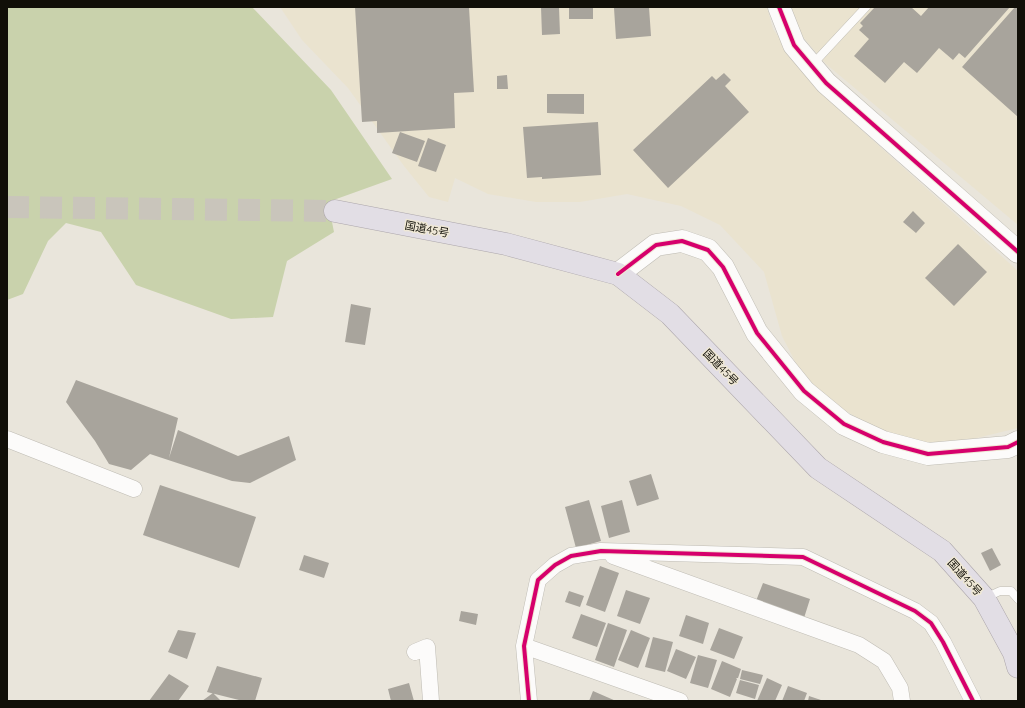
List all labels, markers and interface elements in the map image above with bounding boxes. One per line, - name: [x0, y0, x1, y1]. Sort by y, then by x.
- street label: 国道45号: [404, 218, 450, 240]
- street label: 国道45号: [700, 346, 742, 388]
- street label: 国道45号: [945, 556, 985, 598]

